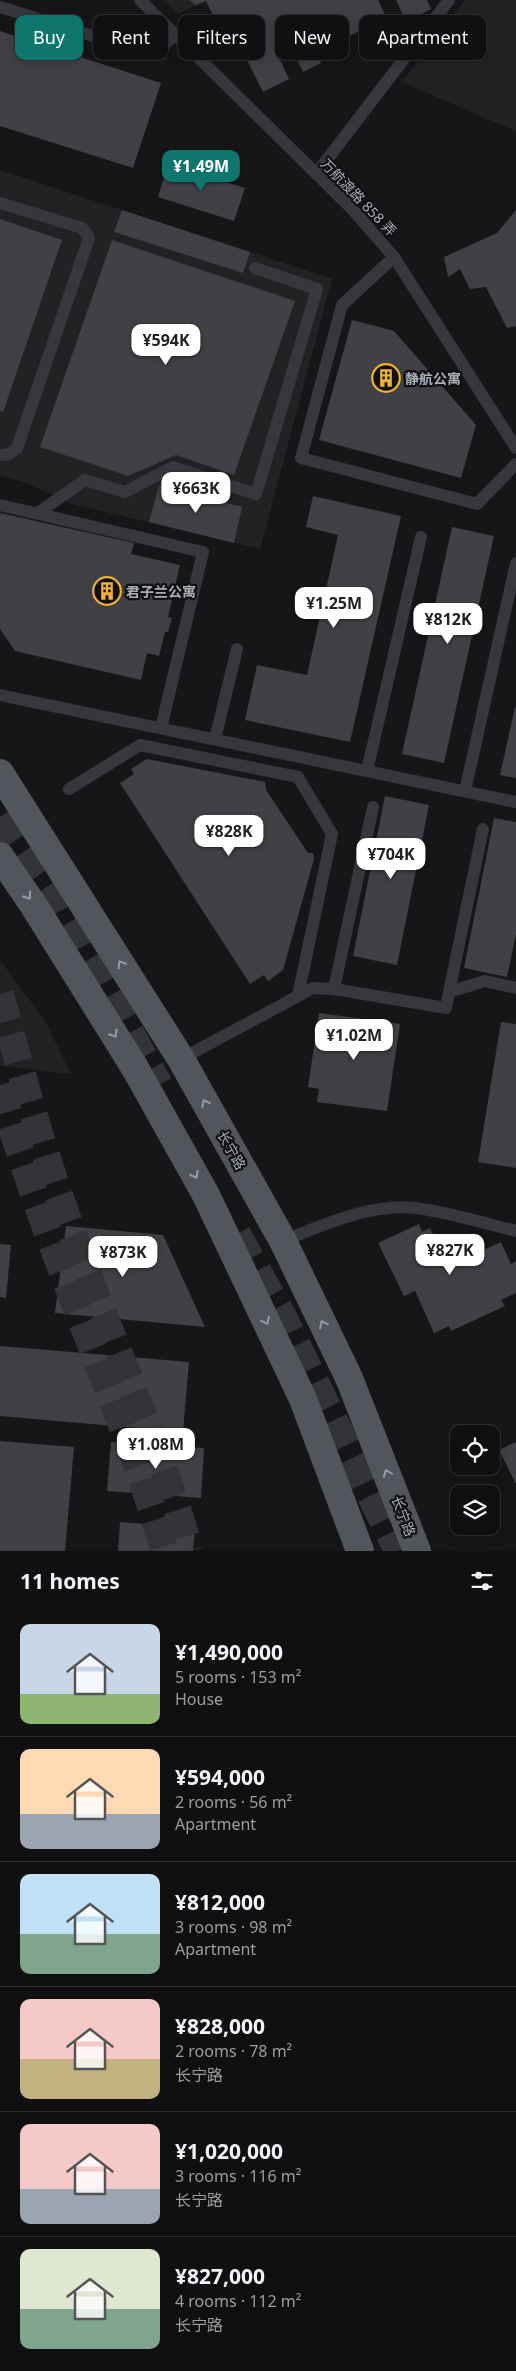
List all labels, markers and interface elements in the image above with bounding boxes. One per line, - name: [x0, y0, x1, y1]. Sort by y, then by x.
- chip: Buy: [15, 15, 83, 60]
- chip: Rent: [93, 15, 168, 60]
- chip: Filters: [178, 15, 265, 60]
- chip: New: [275, 15, 349, 60]
- chip: Apartment: [359, 15, 486, 60]
- pin: ¥1.49M: [160, 150, 242, 192]
- street label: 万航渡路 858 弄: [317, 154, 401, 240]
- text: ¥1.49M: [173, 155, 229, 177]
- pin: ¥594K: [131, 324, 201, 366]
- text: ¥594K: [142, 329, 190, 351]
- building icon: 静航公寓: [371, 363, 401, 393]
- place label: 静航公寓: [405, 369, 461, 388]
- pin: ¥663K: [161, 472, 231, 514]
- text: ¥663K: [172, 477, 220, 499]
- building icon: 君子兰公寓: [92, 576, 122, 606]
- place label: 君子兰公寓: [126, 582, 196, 601]
- pin: ¥1.25M: [293, 586, 375, 629]
- text: ¥1.25M: [306, 592, 362, 614]
- pin: ¥812K: [413, 602, 483, 645]
- text: ¥812K: [424, 608, 472, 630]
- pin: ¥828K: [194, 814, 264, 857]
- text: ¥828K: [205, 820, 253, 842]
- pin: ¥704K: [356, 838, 426, 880]
- text: ¥704K: [367, 843, 415, 865]
- one-way arrow: [22, 891, 31, 900]
- one-way arrow: [118, 961, 127, 970]
- pin: ¥1.02M: [313, 1018, 395, 1061]
- text: ¥1.02M: [326, 1024, 382, 1046]
- one-way arrow: [108, 1029, 117, 1038]
- one-way arrow: [202, 1100, 212, 1109]
- street label: 长宁路: [214, 1127, 250, 1173]
- one-way arrow: [188, 1170, 198, 1179]
- pin: ¥827K: [415, 1234, 485, 1276]
- pin: ¥873K: [88, 1236, 158, 1278]
- text: ¥827K: [426, 1239, 474, 1261]
- text: ¥873K: [99, 1241, 147, 1263]
- one-way arrow: [260, 1316, 270, 1325]
- one-way arrow: [319, 1320, 329, 1329]
- map controls: [450, 1425, 500, 1535]
- button: locate: [450, 1425, 500, 1475]
- pin: ¥1.08M: [115, 1428, 197, 1470]
- text: ¥1.08M: [128, 1433, 184, 1455]
- one-way arrow: [383, 1469, 393, 1478]
- button: layers: [450, 1485, 500, 1535]
- street label: 长宁路: [388, 1493, 420, 1539]
- text: 11 homes: [20, 1567, 120, 1595]
- icon: filters: [468, 1567, 496, 1595]
- text: ¥1,490,000: [175, 1638, 283, 1666]
- icon: home: [60, 1644, 120, 1704]
- text: 5 rooms · 153 m²: [175, 1666, 301, 1688]
- text: House: [175, 1688, 223, 1710]
- text: ¥594,000: [175, 1763, 265, 1791]
- icon: home: [60, 1769, 120, 1829]
- text: 2 rooms · 56 m²: [175, 1791, 292, 1813]
- text: Apartment: [175, 1813, 256, 1835]
- text: ¥812,000: [175, 1888, 265, 1916]
- icon: home: [60, 1894, 120, 1954]
- text: 3 rooms · 98 m²: [175, 1916, 292, 1938]
- text: Apartment: [175, 1938, 256, 1960]
- text: ¥828,000: [175, 2012, 265, 2040]
- icon: home: [60, 2019, 120, 2079]
- text: 2 rooms · 78 m²: [175, 2040, 292, 2062]
- text: 长宁路: [175, 2064, 223, 2086]
- text: ¥1,020,000: [175, 2137, 283, 2165]
- icon: home: [60, 2144, 120, 2204]
- text: 3 rooms · 116 m²: [175, 2165, 301, 2187]
- text: 长宁路: [175, 2189, 223, 2211]
- text: ¥827,000: [175, 2262, 265, 2290]
- icon: home: [60, 2269, 120, 2329]
- text: 4 rooms · 112 m²: [175, 2290, 301, 2312]
- text: 长宁路: [175, 2314, 223, 2336]

